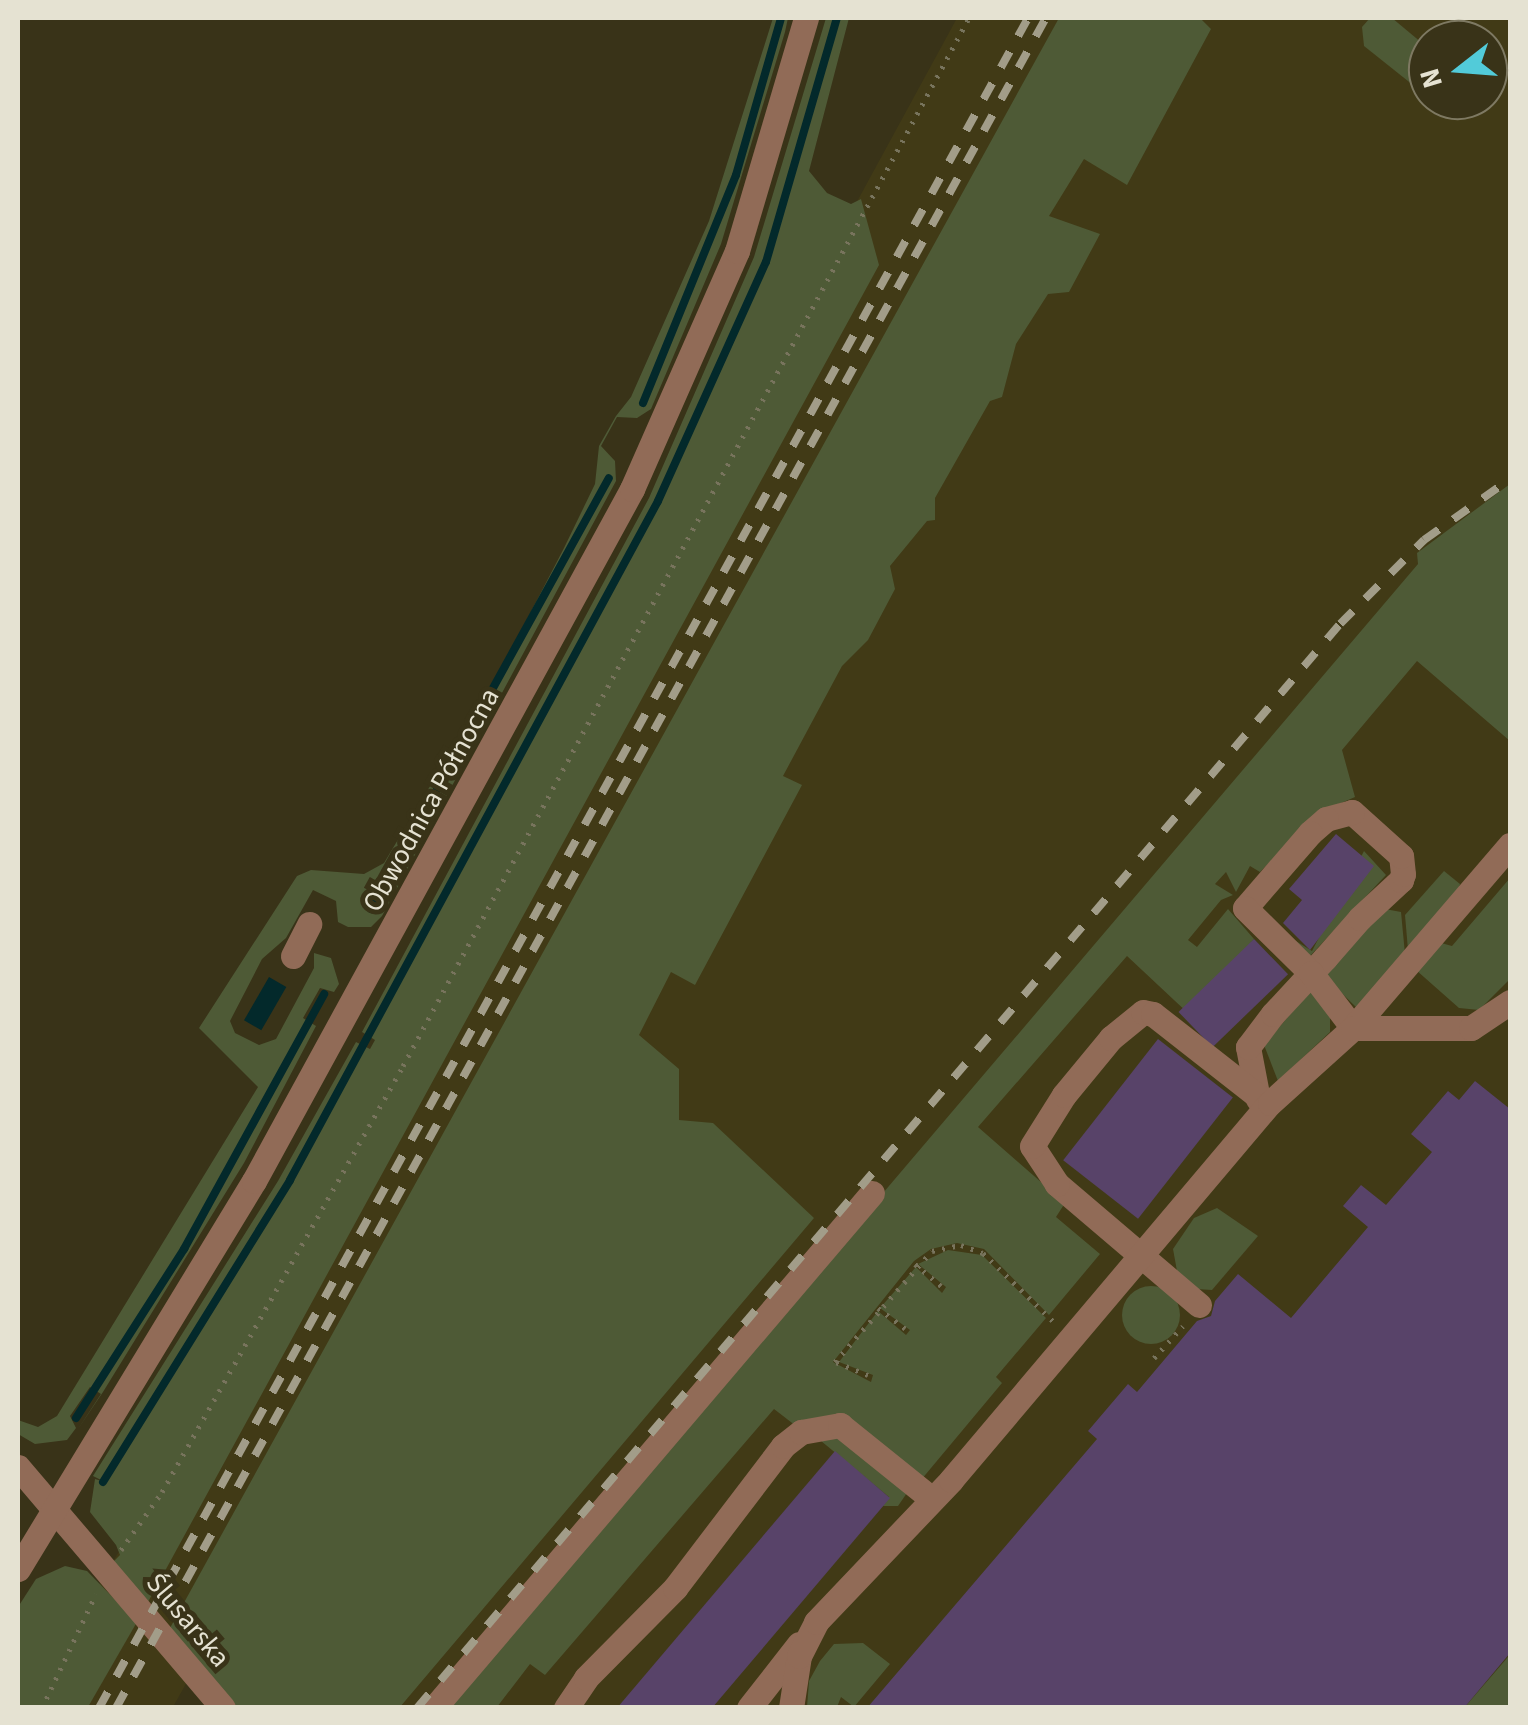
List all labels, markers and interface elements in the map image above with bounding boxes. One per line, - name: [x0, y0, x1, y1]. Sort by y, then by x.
- north arrow: [1408, 20, 1508, 120]
- text: N: [1409, 63, 1453, 93]
- street label: Obwodnica Północna: [356, 682, 506, 918]
- street label: Ślusarska: [139, 1566, 237, 1674]

